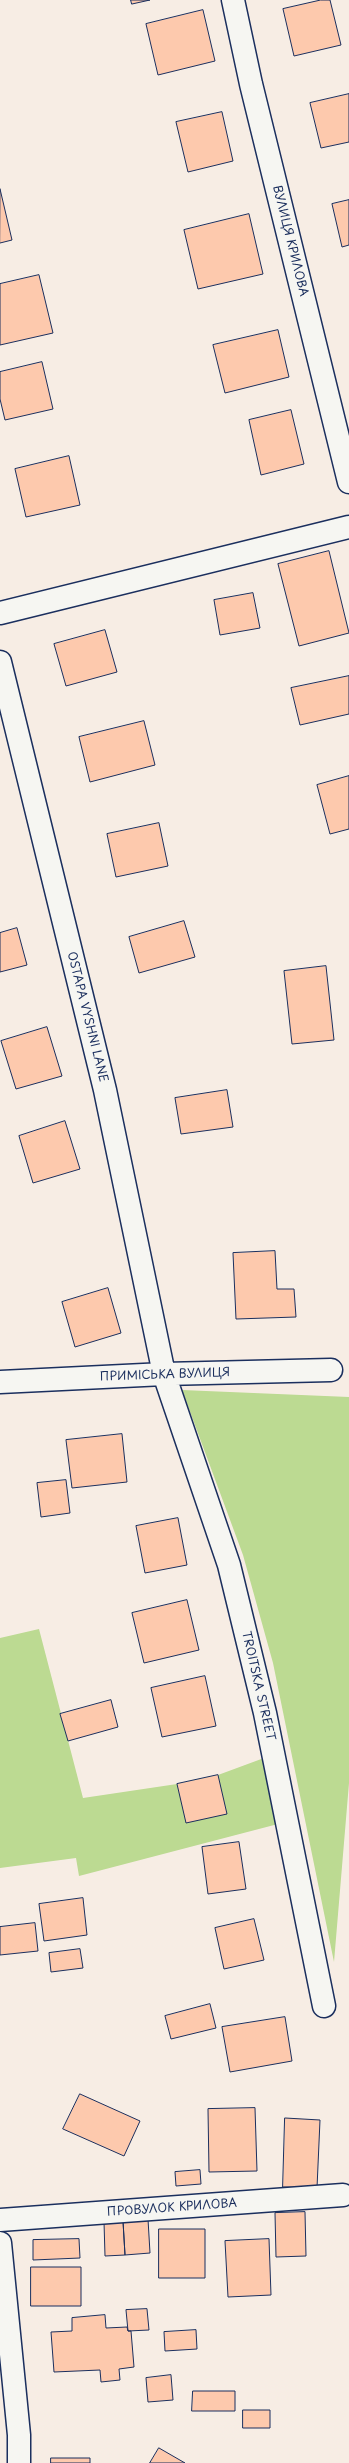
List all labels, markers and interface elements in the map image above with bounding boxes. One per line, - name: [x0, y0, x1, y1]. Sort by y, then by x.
- street label: ВУЛИЦЯ КРИЛОВА: [269, 184, 311, 298]
- street label: OSTAPA VYSHNI LANE: [64, 950, 110, 1084]
- street label: ПРИМІСЬКА ВУЛИЦЯ: [100, 1366, 230, 1384]
- street label: TROITSKA STREET: [238, 1630, 278, 1742]
- street label: ПРОВУЛОК КРИЛОВА: [107, 2196, 237, 2220]

